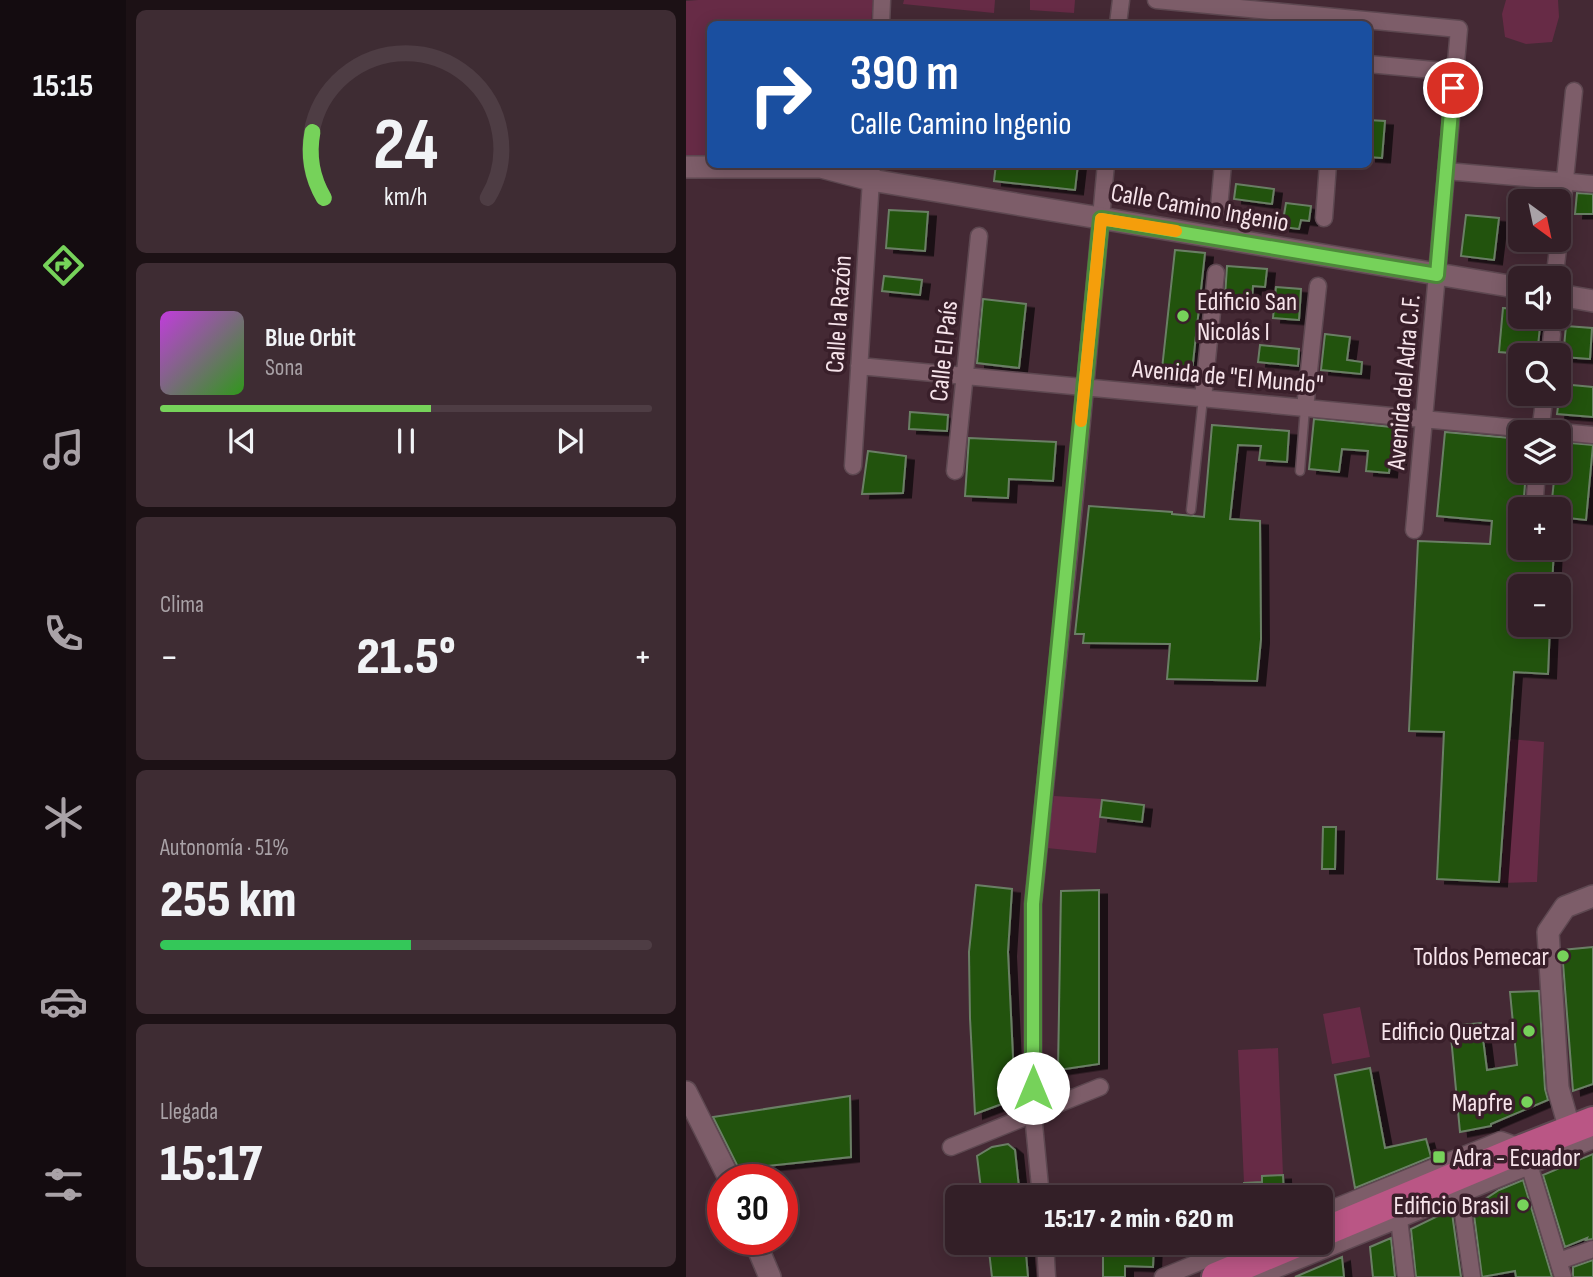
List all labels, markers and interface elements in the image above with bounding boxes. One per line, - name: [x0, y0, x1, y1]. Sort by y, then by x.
- text: 390 m: [850, 45, 959, 104]
- icon: right: [735, 49, 826, 140]
- pin: [1423, 58, 1483, 118]
- text: 15:15: [33, 67, 93, 106]
- icon: arrive: [1434, 69, 1472, 107]
- text: 24: [373, 102, 439, 190]
- text: Calle Camino Ingenio: [850, 105, 1072, 144]
- street label: Calle Camino Ingenio: [1108, 178, 1291, 239]
- text: km/h: [384, 182, 428, 213]
- north arrow: [1508, 189, 1572, 252]
- map controls: [1508, 189, 1571, 637]
- icon: directions: [39, 241, 88, 290]
- street label: Calle la Razón: [820, 254, 859, 374]
- button: sound: [1508, 266, 1571, 329]
- place label: Edificio San Nicolás I: [1197, 287, 1297, 348]
- street label: Avenida del Adra C.F.: [1381, 293, 1428, 472]
- street label: Calle El País: [924, 299, 965, 403]
- marker: Edificio San Nicolás I: [1175, 308, 1191, 324]
- text: Blue Orbit: [265, 323, 356, 354]
- button: search: [1508, 343, 1571, 406]
- text: Sona: [265, 354, 303, 382]
- street label: Avenida de "El Mundo": [1130, 354, 1325, 401]
- button: layers: [1508, 420, 1571, 483]
- icon: previous: [223, 422, 261, 460]
- icon: pause: [387, 422, 425, 460]
- icon: next: [551, 422, 589, 460]
- icon: music: [39, 425, 88, 474]
- button: +: [1508, 497, 1571, 560]
- button: −: [1508, 574, 1571, 637]
- text: Clima: [160, 591, 204, 619]
- icon: phone: [39, 609, 88, 658]
- text: 21.5°: [356, 626, 456, 689]
- text: −: [160, 635, 179, 680]
- text: +: [633, 635, 652, 680]
- icon: climate: [39, 793, 88, 842]
- text: Autonomía · 51%: [160, 834, 289, 862]
- text: 255 km: [160, 869, 297, 932]
- place label: Toldos Pemecar: [1413, 942, 1550, 973]
- marker: Toldos Pemecar: [1555, 948, 1571, 964]
- icon: car: [39, 977, 88, 1026]
- place label: Edificio Quetzal: [1381, 1017, 1515, 1048]
- marker: Edificio Quetzal: [1521, 1023, 1537, 1039]
- position arrow: [996, 1051, 1070, 1125]
- place label: Mapfre: [1452, 1088, 1513, 1119]
- marker: Mapfre: [1519, 1094, 1535, 1110]
- text: Llegada: [160, 1098, 218, 1126]
- text: 15:17: [160, 1133, 262, 1196]
- place label: Adra - Ecuador: [1452, 1143, 1581, 1174]
- marker: Adra - Ecuador: [1431, 1149, 1447, 1165]
- icon: filters: [39, 1160, 88, 1209]
- speed limit sign: 30: [707, 1164, 798, 1255]
- place label: Edificio Brasil: [1394, 1191, 1509, 1222]
- marker: Edificio Brasil: [1515, 1197, 1531, 1213]
- text: 15:17 · 2 min · 620 m: [1044, 1204, 1234, 1235]

